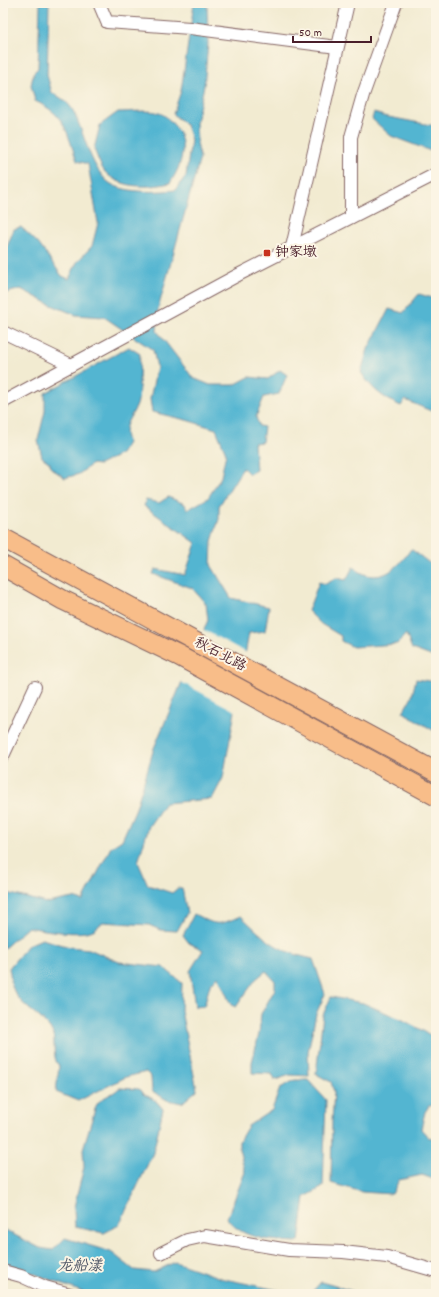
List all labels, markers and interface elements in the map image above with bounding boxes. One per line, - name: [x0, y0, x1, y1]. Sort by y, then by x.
- scale bar: [293, 18, 371, 44]
- text: 50 m: [299, 25, 322, 42]
- place label: 钟家墩: [275, 243, 317, 263]
- marker: 钟家墩: [262, 248, 272, 258]
- street label: 秋石北路: [191, 633, 249, 677]
- water label: 龙船漾: [57, 1256, 103, 1278]

